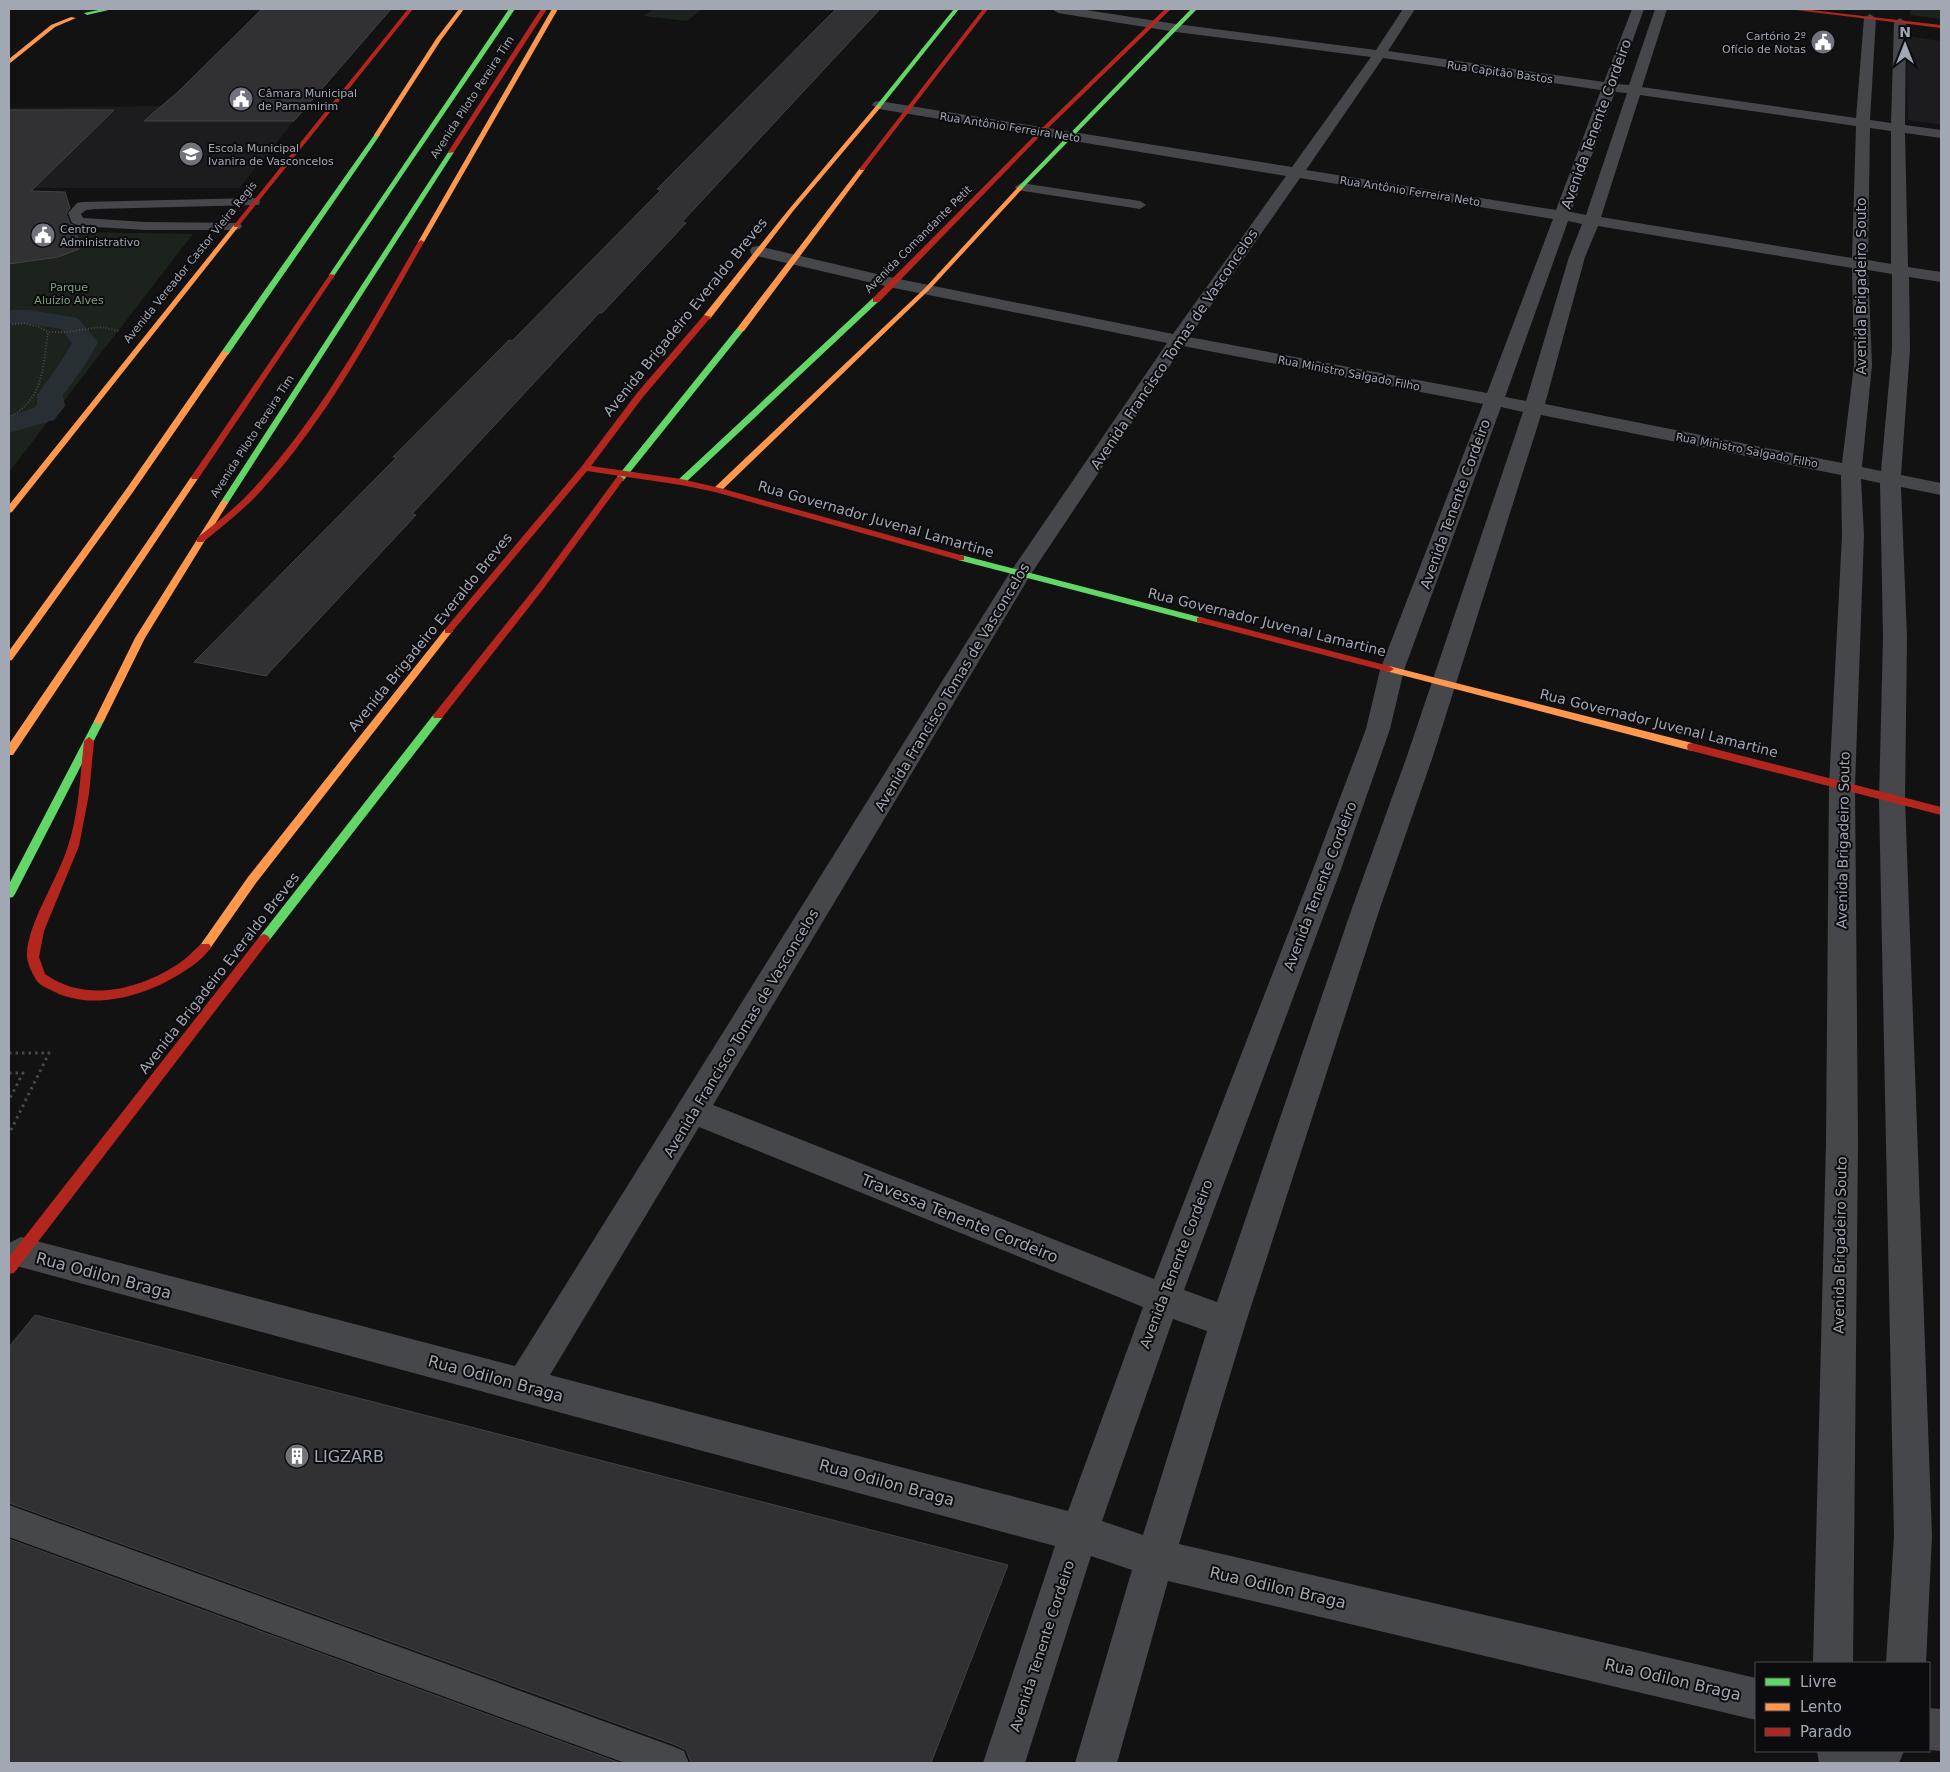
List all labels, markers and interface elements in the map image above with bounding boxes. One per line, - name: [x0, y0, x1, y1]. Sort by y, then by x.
- north arrow: [1880, 20, 1930, 70]
- text: N: [1899, 24, 1911, 40]
- public building icon: Cartório 2º Ofício de Notas: [1810, 29, 1836, 55]
- place label: Cartório 2º Ofício de Notas: [1722, 30, 1806, 56]
- street label: Avenida Piloto Pereira Tim: [428, 34, 517, 161]
- street label: Avenida Tenente Cordeiro: [1558, 37, 1634, 211]
- street label: Rua Capitão Bastos: [1446, 59, 1554, 86]
- public building icon: Câmara Municipal de Parnamirim: [228, 86, 254, 112]
- place label: Câmara Municipal de Parnamirim: [258, 87, 357, 113]
- street label: Rua Antônio Ferreira Neto: [939, 110, 1081, 145]
- school or university icon: Escola Municipal Ivanira de Vasconcelos: [178, 141, 204, 167]
- place label: Escola Municipal Ivanira de Vasconcelos: [208, 142, 334, 168]
- street label: Rua Antônio Ferreira Neto: [1339, 174, 1481, 209]
- street label: Avenida Vereador Castor Vieira Regis: [121, 179, 260, 346]
- street label: Avenida Comandante Petit: [862, 183, 975, 296]
- street label: Avenida Brigadeiro Souto: [1853, 197, 1869, 375]
- street label: Avenida Brigadeiro Everaldo Breves: [600, 215, 770, 419]
- public building icon: Centro Administrativo: [30, 222, 56, 248]
- place label: Centro Administrativo: [60, 223, 140, 249]
- street label: Avenida Francisco Tomas de Vasconcelos: [1087, 226, 1261, 472]
- park label: Parque Aluízio Alves: [34, 281, 104, 307]
- street label: Rua Ministro Salgado Filho: [1277, 353, 1421, 394]
- street label: Avenida Piloto Pereira Tim: [208, 373, 297, 500]
- street label: Avenida Tenente Cordeiro: [1417, 417, 1493, 591]
- street label: Rua Ministro Salgado Filho: [1675, 430, 1819, 471]
- street label: Rua Governador Juvenal Lamartine: [756, 478, 996, 560]
- street label: Avenida Brigadeiro Everaldo Breves: [345, 530, 515, 734]
- street label: Avenida Francisco Tomas de Vasconcelos: [871, 560, 1033, 814]
- street label: Rua Governador Juvenal Lamartine: [1146, 585, 1388, 659]
- street label: Rua Governador Juvenal Lamartine: [1538, 686, 1780, 760]
- street label: Avenida Brigadeiro Souto: [1833, 751, 1853, 929]
- street label: Avenida Tenente Cordeiro: [1280, 799, 1360, 973]
- street label: Avenida Brigadeiro Everaldo Breves: [136, 869, 302, 1077]
- street label: Avenida Francisco Tomas de Vasconcelos: [660, 906, 822, 1160]
- street label: Avenida Brigadeiro Souto: [1830, 1156, 1850, 1334]
- street label: Travessa Tenente Cordeiro: [858, 1170, 1061, 1267]
- street label: Avenida Tenente Cordeiro: [1136, 1177, 1216, 1351]
- street label: Rua Odilon Braga: [34, 1248, 174, 1303]
- street label: Rua Odilon Braga: [426, 1351, 566, 1406]
- building icon: LIGZARB: [284, 1443, 310, 1469]
- place label: LIGZARB: [314, 1447, 384, 1466]
- street label: Rua Odilon Braga: [817, 1455, 957, 1510]
- street label: Avenida Tenente Cordeiro: [1007, 1558, 1077, 1734]
- street label: Rua Odilon Braga: [1208, 1563, 1348, 1612]
- street label: Rua Odilon Braga: [1603, 1655, 1743, 1704]
- legend: [1755, 1662, 1930, 1752]
- text: Livre: [1800, 1673, 1836, 1691]
- text: Lento: [1800, 1698, 1842, 1716]
- text: Parado: [1800, 1723, 1852, 1741]

